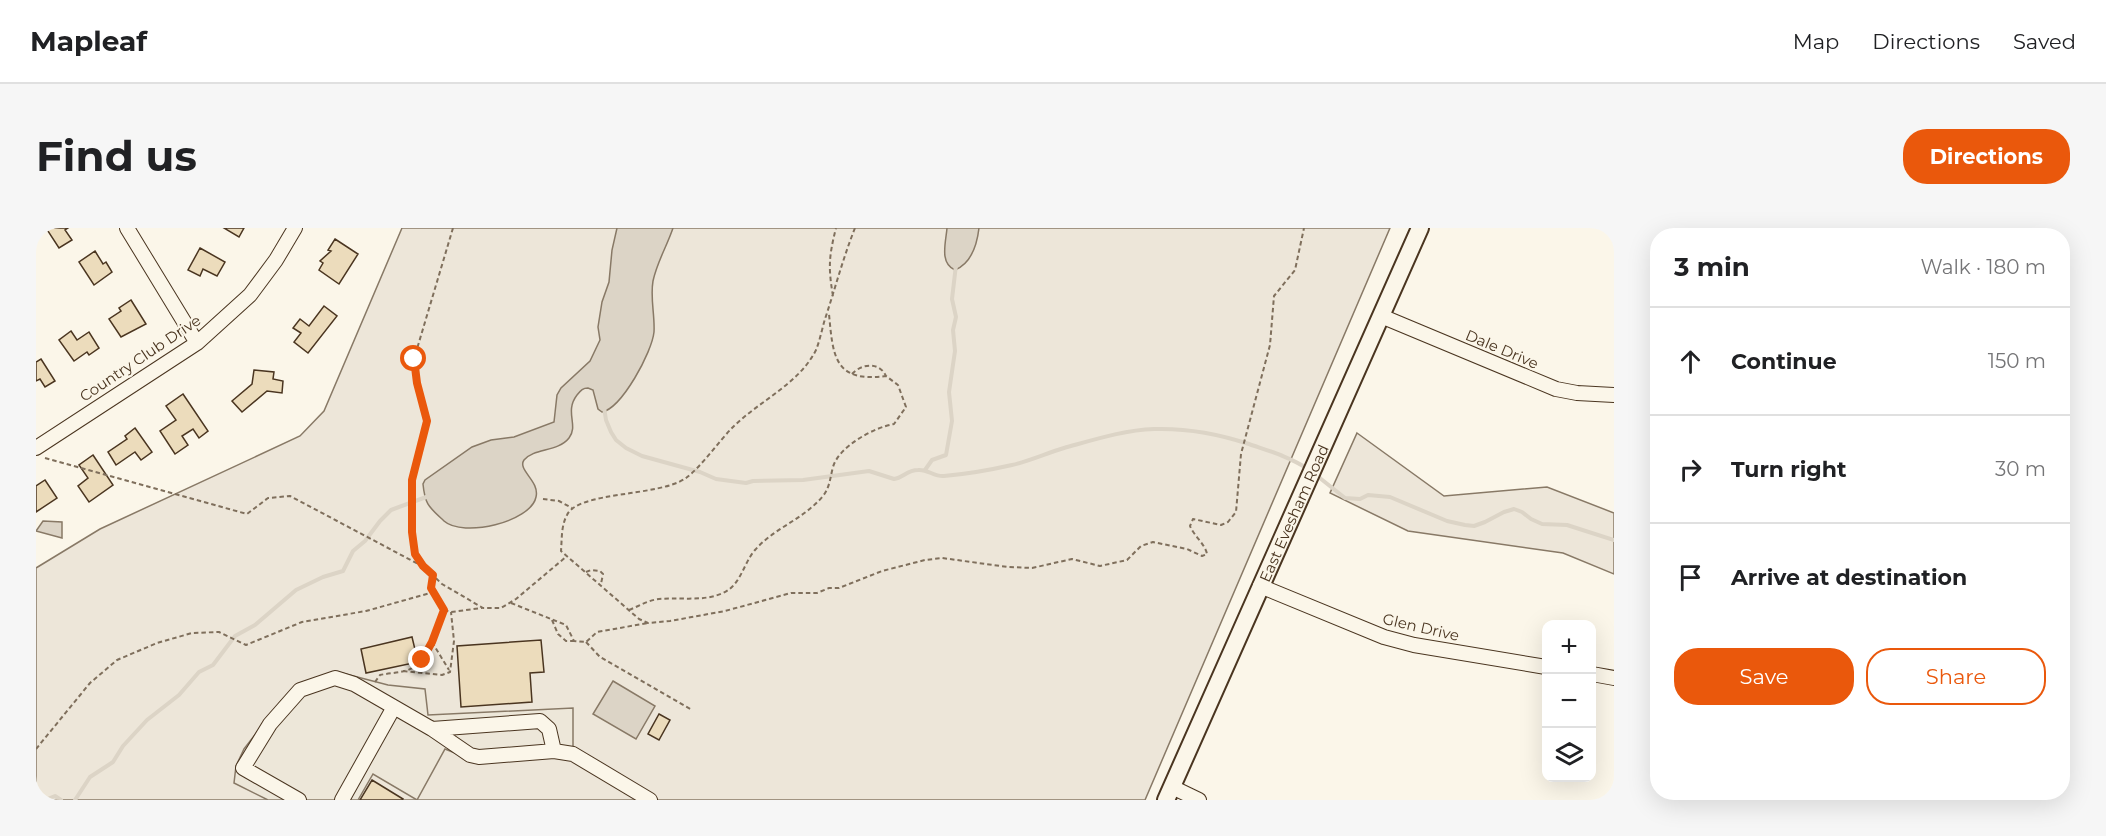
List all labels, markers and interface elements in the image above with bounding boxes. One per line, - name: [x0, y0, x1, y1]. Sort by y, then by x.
- text: Mapleaf: [30, 24, 147, 58]
- text: Map: [1793, 29, 1839, 54]
- text: Directions: [1872, 29, 1980, 54]
- text: Saved: [2013, 29, 2076, 54]
- button: Directions: [1903, 129, 2070, 184]
- text: Find us: [36, 130, 197, 182]
- text: 3 min: [1674, 251, 1750, 283]
- text: Walk · 180 m: [1921, 255, 2046, 279]
- street label: Country Club Drive: [76, 310, 204, 406]
- street label: Dale Drive: [1463, 325, 1541, 373]
- route start: [400, 345, 426, 371]
- icon: ahead: [1674, 345, 1707, 378]
- text: Continue: [1731, 348, 1837, 375]
- text: 150 m: [1988, 349, 2046, 373]
- street label: East Evesham Road: [1255, 441, 1332, 585]
- icon: right: [1674, 453, 1707, 486]
- text: Turn right: [1731, 456, 1846, 483]
- text: 30 m: [1995, 457, 2046, 481]
- icon: arrive: [1674, 561, 1707, 594]
- text: Arrive at destination: [1731, 564, 1967, 591]
- street label: Glen Drive: [1381, 609, 1461, 645]
- map controls: [1542, 620, 1596, 782]
- button: +: [1542, 620, 1596, 674]
- route end: [408, 646, 434, 672]
- button: Save: [1674, 648, 1854, 705]
- button: Share: [1866, 648, 2046, 705]
- button: −: [1542, 674, 1596, 728]
- button: layers: [1542, 728, 1596, 782]

